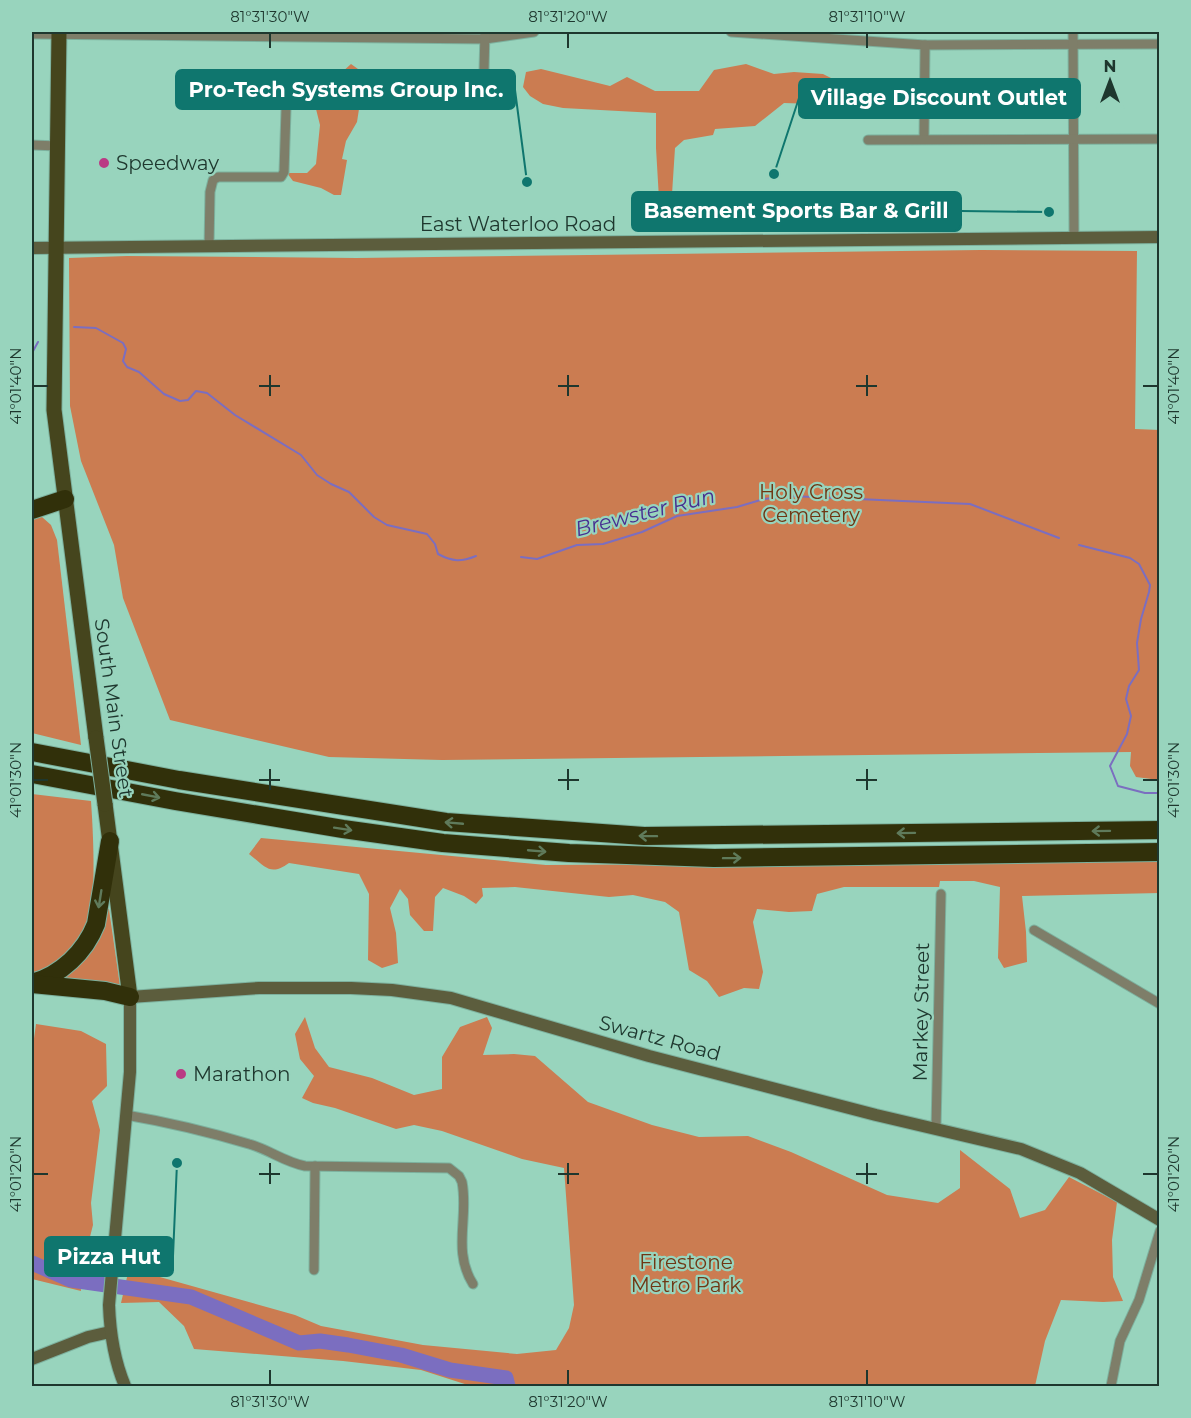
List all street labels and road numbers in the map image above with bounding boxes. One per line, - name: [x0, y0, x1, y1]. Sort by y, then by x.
- street label: East Waterloo Road: [420, 212, 616, 236]
- street label: South Main Street: [90, 617, 138, 799]
- street label: Markey Street: [908, 942, 934, 1082]
- street label: Swartz Road: [596, 1010, 724, 1066]

